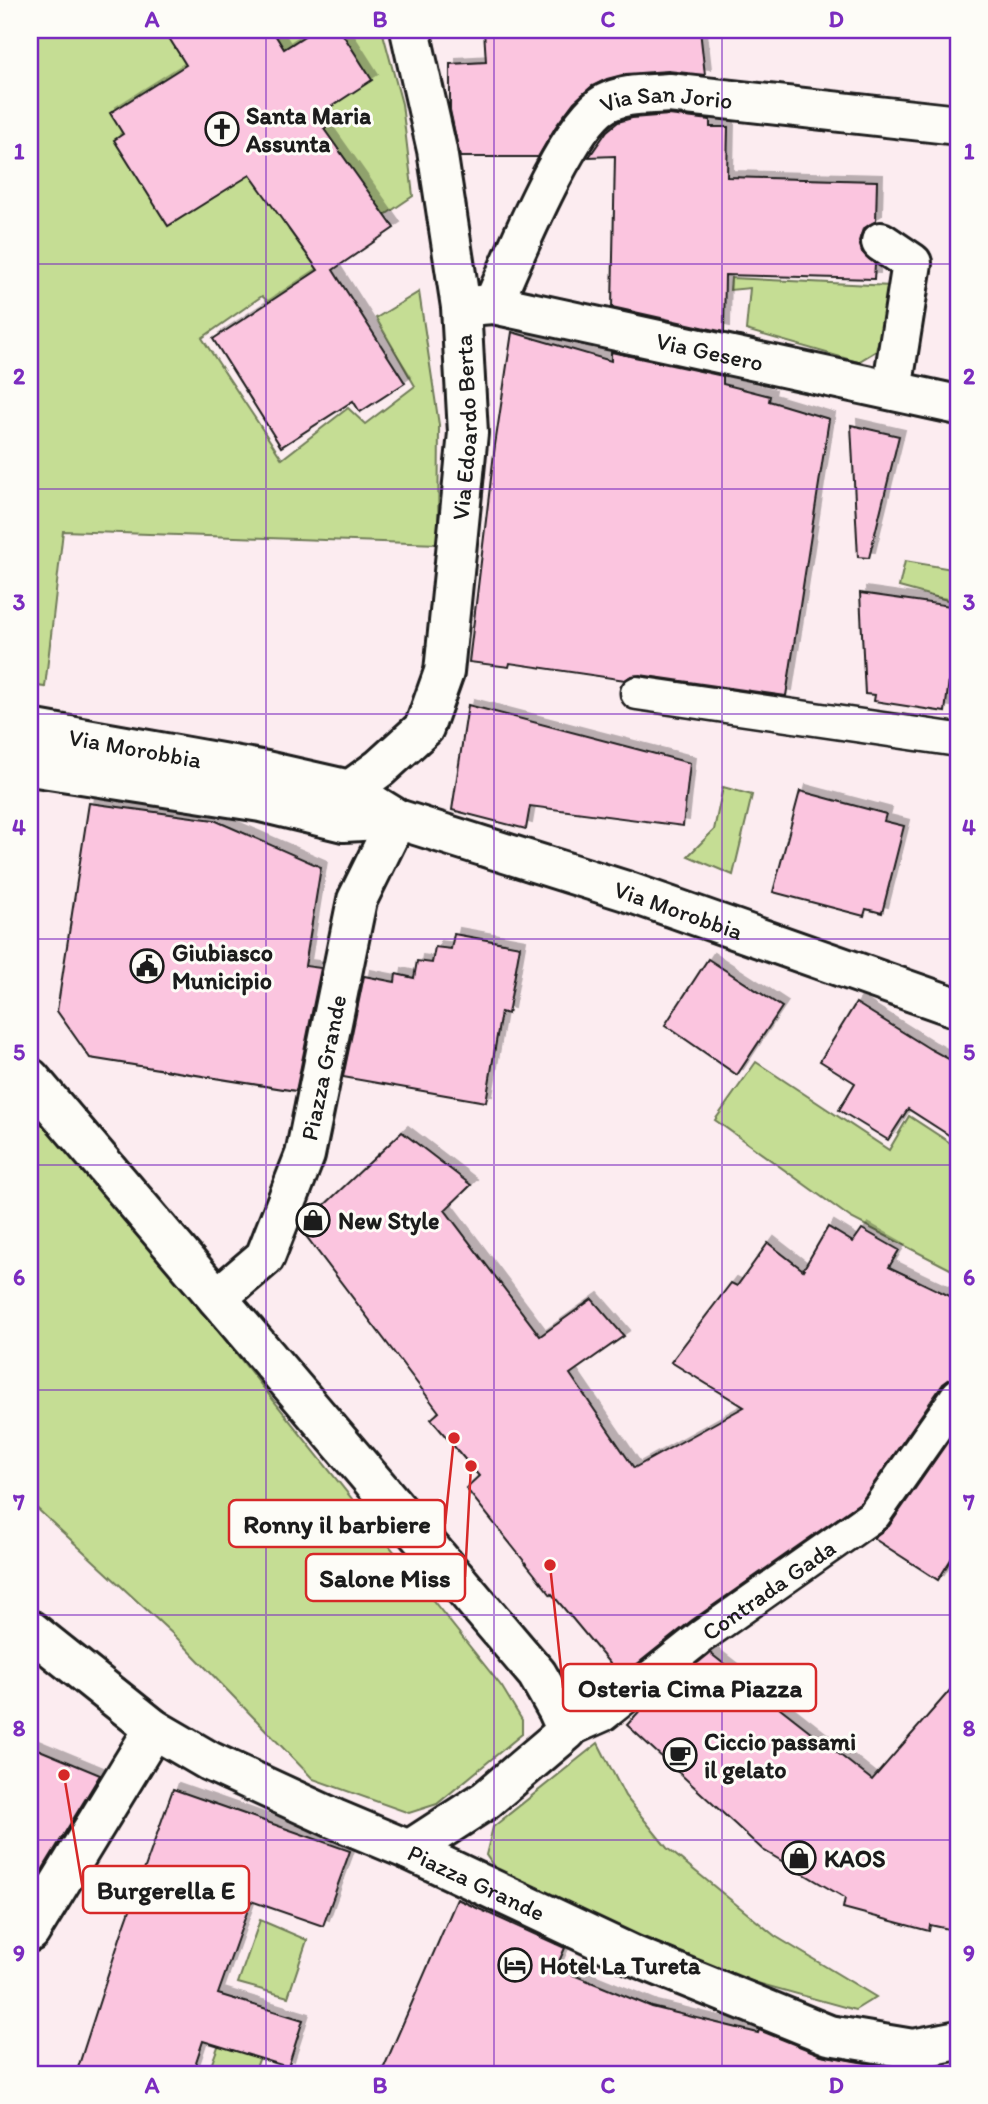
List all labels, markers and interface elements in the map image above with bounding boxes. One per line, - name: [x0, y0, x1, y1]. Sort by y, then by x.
- text: A: [144, 5, 160, 33]
- text: B: [373, 5, 388, 33]
- text: C: [601, 5, 616, 33]
- text: D: [828, 5, 844, 33]
- street label: Via San Jorio: [595, 78, 734, 118]
- place label: Santa Maria Assunta: [245, 101, 371, 158]
- church icon: Santa Maria Assunta: [203, 110, 241, 148]
- text: 1: [14, 137, 25, 165]
- text: 1: [964, 137, 975, 165]
- street label: Via Gesero: [654, 325, 766, 377]
- street label: Via Edoardo Berta: [445, 333, 483, 522]
- text: 2: [13, 362, 26, 390]
- text: 2: [963, 362, 976, 390]
- text: 3: [13, 588, 26, 616]
- text: 3: [963, 588, 976, 616]
- street label: Via Morobbia: [67, 722, 205, 774]
- text: 4: [12, 813, 26, 841]
- text: 4: [962, 813, 976, 841]
- street label: Via Morobbia: [611, 874, 748, 946]
- place label: Giubiasco Municipio: [172, 938, 273, 996]
- public building icon: Giubiasco Municipio: [128, 947, 166, 985]
- street label: Piazza Grande: [294, 992, 352, 1143]
- text: 5: [13, 1038, 25, 1066]
- text: 5: [963, 1038, 975, 1066]
- shop icon: New Style: [294, 1201, 332, 1239]
- place label: New Style: [338, 1206, 439, 1236]
- text: 6: [13, 1263, 25, 1291]
- text: 6: [963, 1263, 975, 1291]
- text: 7: [12, 1488, 25, 1516]
- text: 7: [962, 1488, 975, 1516]
- callout: Ronny il barbiere: [229, 1500, 445, 1547]
- text: Ronny il barbiere: [243, 1508, 431, 1540]
- street label: Contrada Gada: [696, 1532, 841, 1646]
- callout: Salone Miss: [306, 1554, 465, 1601]
- text: Salone Miss: [319, 1562, 451, 1594]
- callout: Osteria Cima Piazza: [563, 1664, 816, 1711]
- text: Osteria Cima Piazza: [578, 1672, 802, 1704]
- text: 8: [13, 1714, 26, 1742]
- text: 8: [963, 1714, 976, 1742]
- place label: Ciccio passami il gelato: [704, 1727, 856, 1785]
- cafe icon: Ciccio passami il gelato: [661, 1736, 699, 1774]
- street label: Piazza Grande: [403, 1837, 550, 1926]
- shop icon: KAOS: [780, 1839, 818, 1877]
- place label: KAOS: [824, 1844, 886, 1873]
- callout: Burgerella E: [83, 1866, 249, 1913]
- text: Burgerella E: [97, 1874, 235, 1906]
- text: 9: [13, 1939, 25, 1967]
- text: 9: [963, 1939, 975, 1967]
- hotel icon: Hotel La Tureta: [496, 1946, 534, 1984]
- place label: Hotel La Tureta: [540, 1951, 701, 1980]
- text: A: [144, 2071, 160, 2099]
- text: B: [373, 2071, 388, 2099]
- text: C: [601, 2071, 616, 2099]
- text: D: [828, 2071, 844, 2099]

